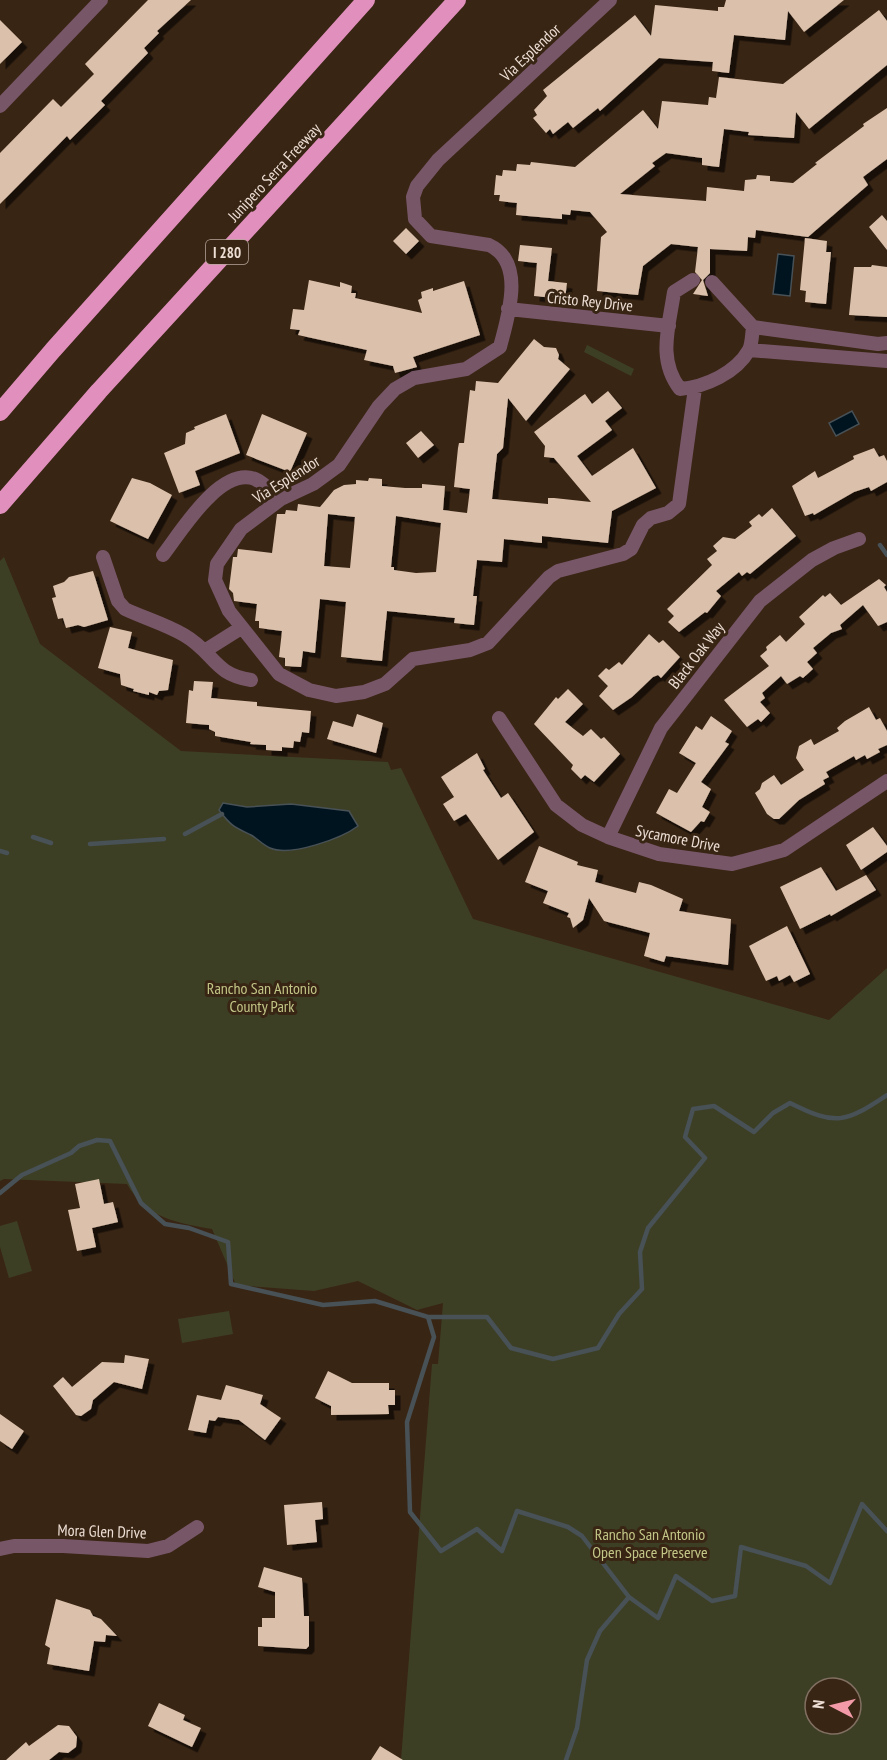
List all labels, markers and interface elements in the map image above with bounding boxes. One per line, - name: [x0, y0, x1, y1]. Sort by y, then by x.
- street label: Via Esplendor: [495, 19, 565, 86]
- street label: Junipero Serra Freeway: [223, 119, 325, 226]
- road number: I 280: [206, 240, 248, 264]
- street label: Cristo Rey Drive: [546, 287, 634, 315]
- street label: Via Esplendor: [248, 450, 324, 508]
- street label: Black Oak Way: [664, 618, 728, 692]
- street label: Sycamore Drive: [634, 820, 722, 856]
- park label: Rancho San Antonio County Park: [207, 978, 317, 1016]
- street label: Mora Glen Drive: [57, 1519, 147, 1543]
- park label: Rancho San Antonio Open Space Preserve: [592, 1524, 708, 1562]
- north arrow: [803, 1676, 863, 1736]
- text: N: [808, 1699, 829, 1710]

